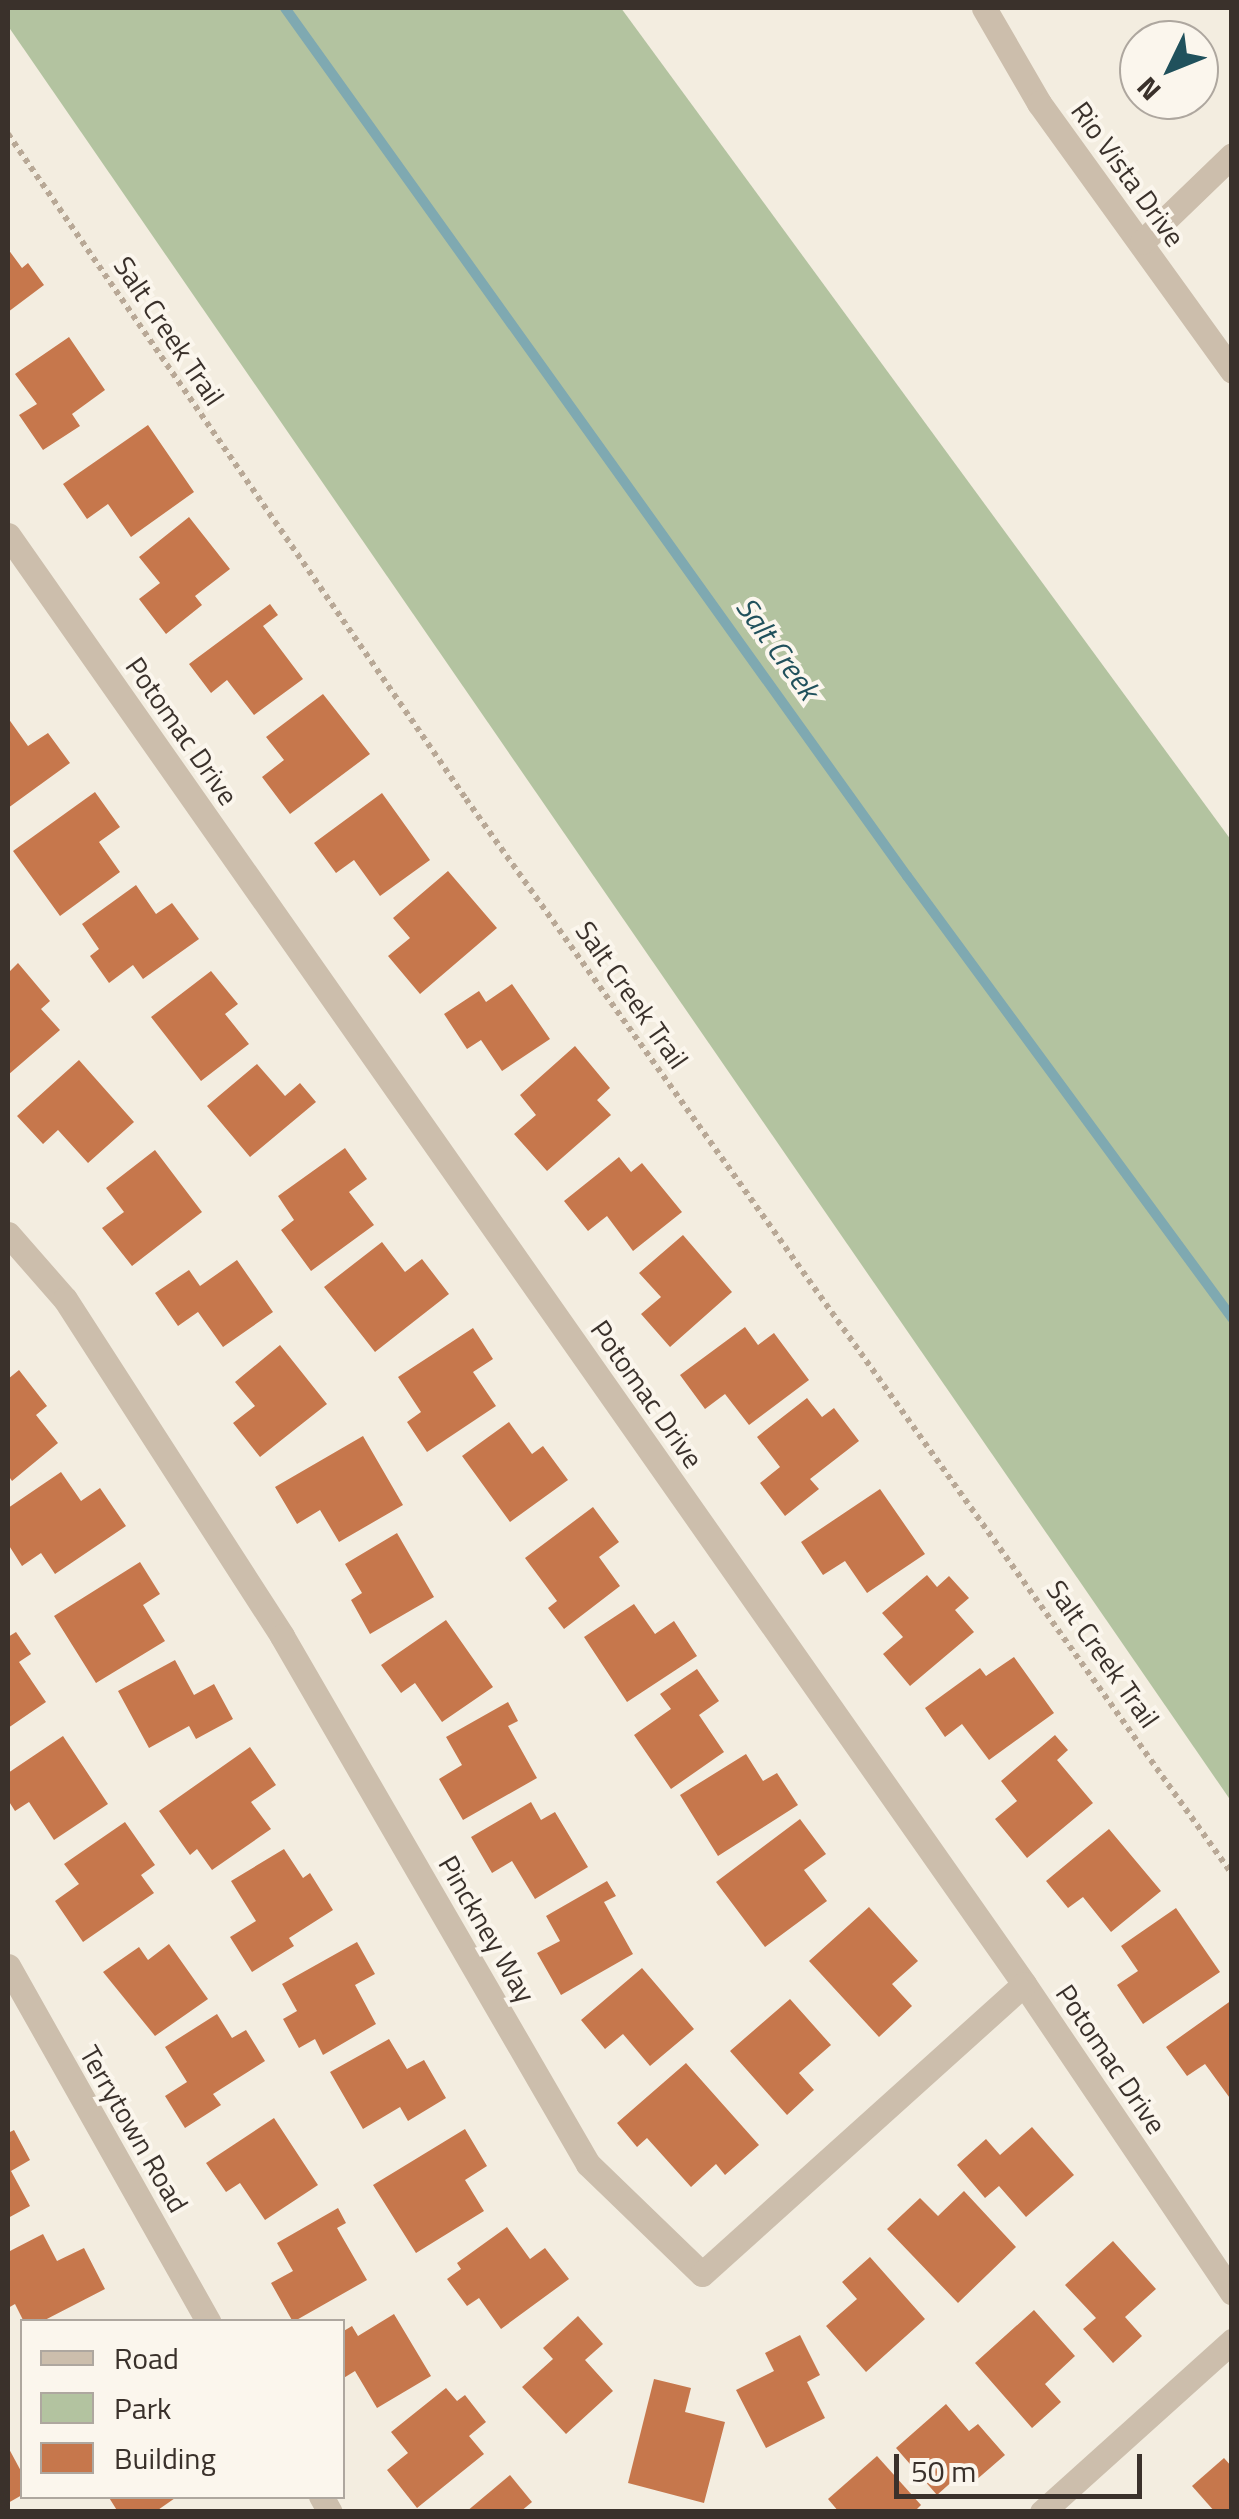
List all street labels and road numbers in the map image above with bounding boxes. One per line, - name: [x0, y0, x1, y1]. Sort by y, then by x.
- street label: Rio Vista Drive: [1064, 95, 1192, 253]
- street label: Salt Creek Trail: [107, 250, 231, 412]
- street label: Potomac Drive: [119, 651, 245, 811]
- street label: Salt Creek Trail: [569, 915, 695, 1075]
- street label: Potomac Drive: [584, 1314, 710, 1474]
- street label: Salt Creek Trail: [1040, 1574, 1166, 1734]
- street label: Pinckney Way: [432, 1850, 542, 2008]
- street label: Potomac Drive: [1049, 1978, 1173, 2140]
- street label: Terrytown Road: [73, 2040, 195, 2218]

